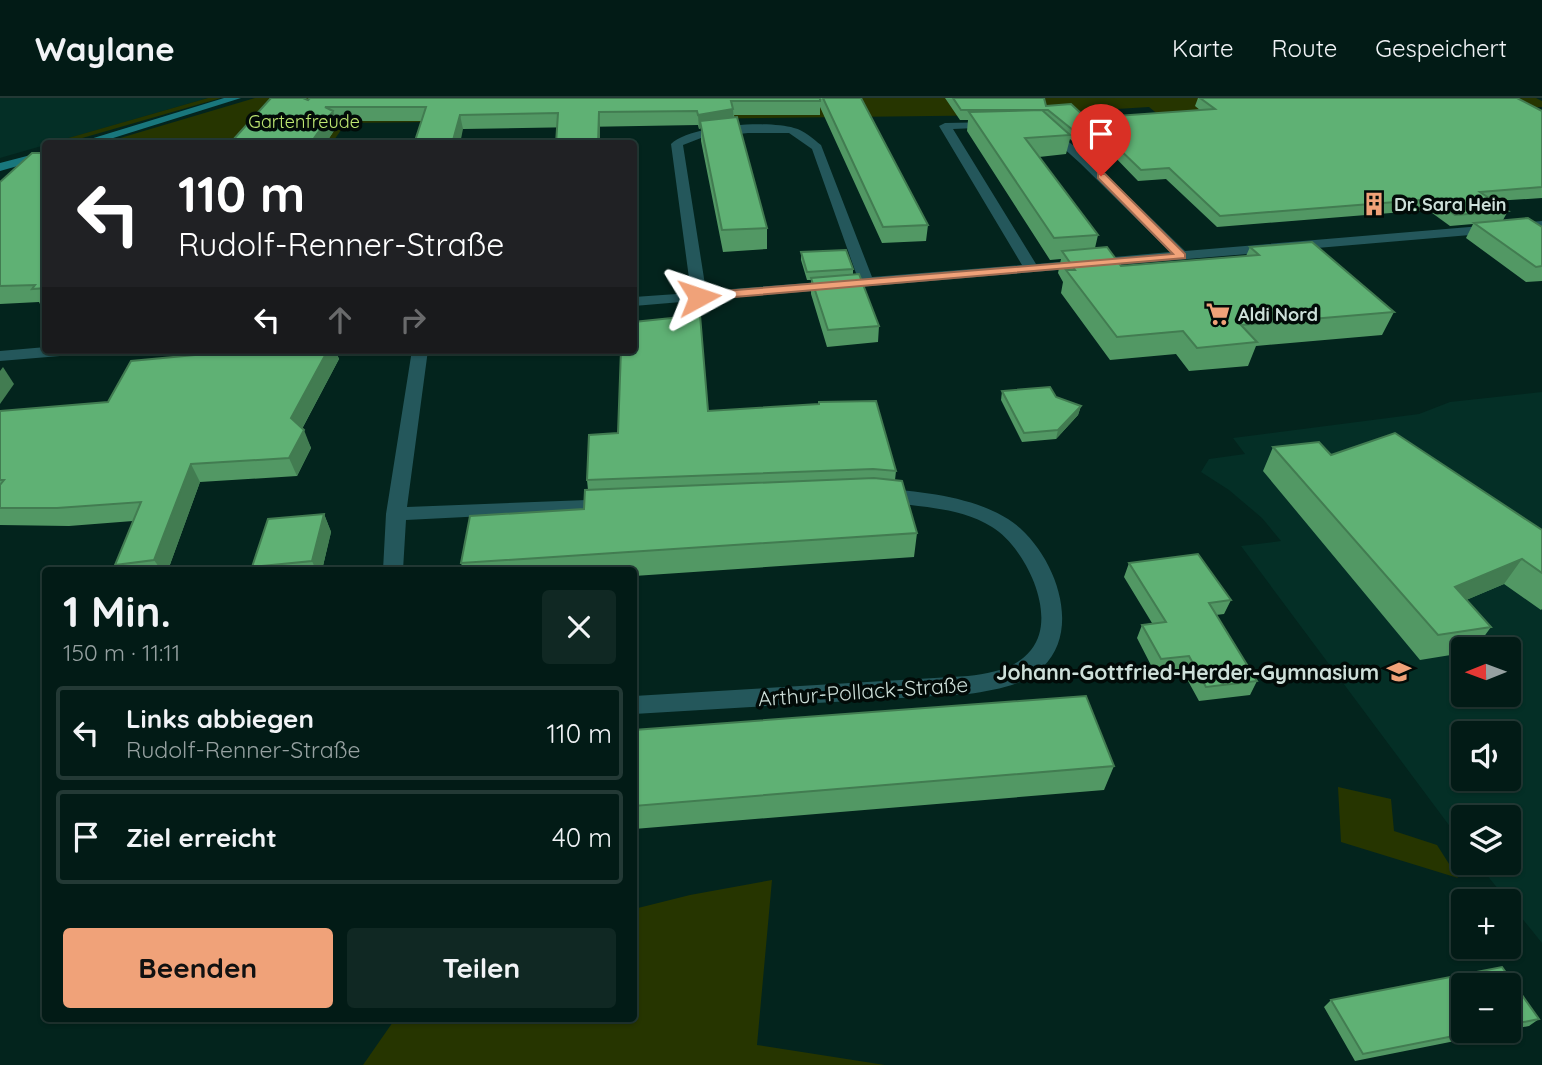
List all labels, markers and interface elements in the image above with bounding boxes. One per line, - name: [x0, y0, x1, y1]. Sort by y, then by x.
- text: Waylane: [35, 28, 175, 69]
- text: Karte: [1172, 33, 1234, 63]
- text: Route: [1272, 33, 1337, 63]
- text: Gespeichert: [1375, 33, 1507, 63]
- pin: [1071, 104, 1131, 176]
- park label: Gartenfreude: [248, 110, 360, 133]
- icon: arrive: [1082, 115, 1120, 153]
- text: 110 m: [178, 163, 305, 224]
- icon: left: [63, 168, 154, 259]
- building icon: Dr. Sara Hein: [1360, 190, 1388, 218]
- place label: Dr. Sara Hein: [1394, 193, 1507, 216]
- text: Rudolf-Renner-Straße: [178, 224, 504, 264]
- position arrow: [662, 260, 736, 334]
- supermarket icon: Aldi Nord: [1204, 300, 1232, 328]
- icon: left: [248, 301, 286, 339]
- icon: ahead: [321, 301, 359, 339]
- icon: right: [394, 301, 432, 339]
- place label: Aldi Nord: [1238, 303, 1318, 326]
- text: 1 Min.: [63, 585, 171, 638]
- button: close: [542, 590, 616, 664]
- north arrow: [1451, 637, 1521, 707]
- map controls: [1451, 637, 1521, 1043]
- text: 150 m · 11:11: [63, 638, 180, 667]
- school or university icon: Johann-Gottfried-Herder-Gymnasium: [1385, 658, 1413, 686]
- place label: Johann-Gottfried-Herder-Gymnasium: [996, 659, 1379, 685]
- street label: Arthur-Pollack-Straße: [757, 671, 969, 711]
- text: Links abbiegen: [126, 702, 314, 735]
- icon: left: [67, 714, 105, 752]
- text: 110 m: [546, 717, 612, 750]
- button: sound: [1451, 721, 1521, 791]
- text: Rudolf-Renner-Straße: [126, 735, 361, 764]
- button: layers: [1451, 805, 1521, 875]
- icon: arrive: [67, 818, 105, 856]
- text: Ziel erreicht: [126, 821, 277, 854]
- text: 40 m: [552, 821, 612, 854]
- button: +: [1451, 889, 1521, 959]
- button: Beenden: [63, 928, 333, 1008]
- button: Teilen: [347, 928, 616, 1008]
- button: −: [1451, 973, 1521, 1043]

